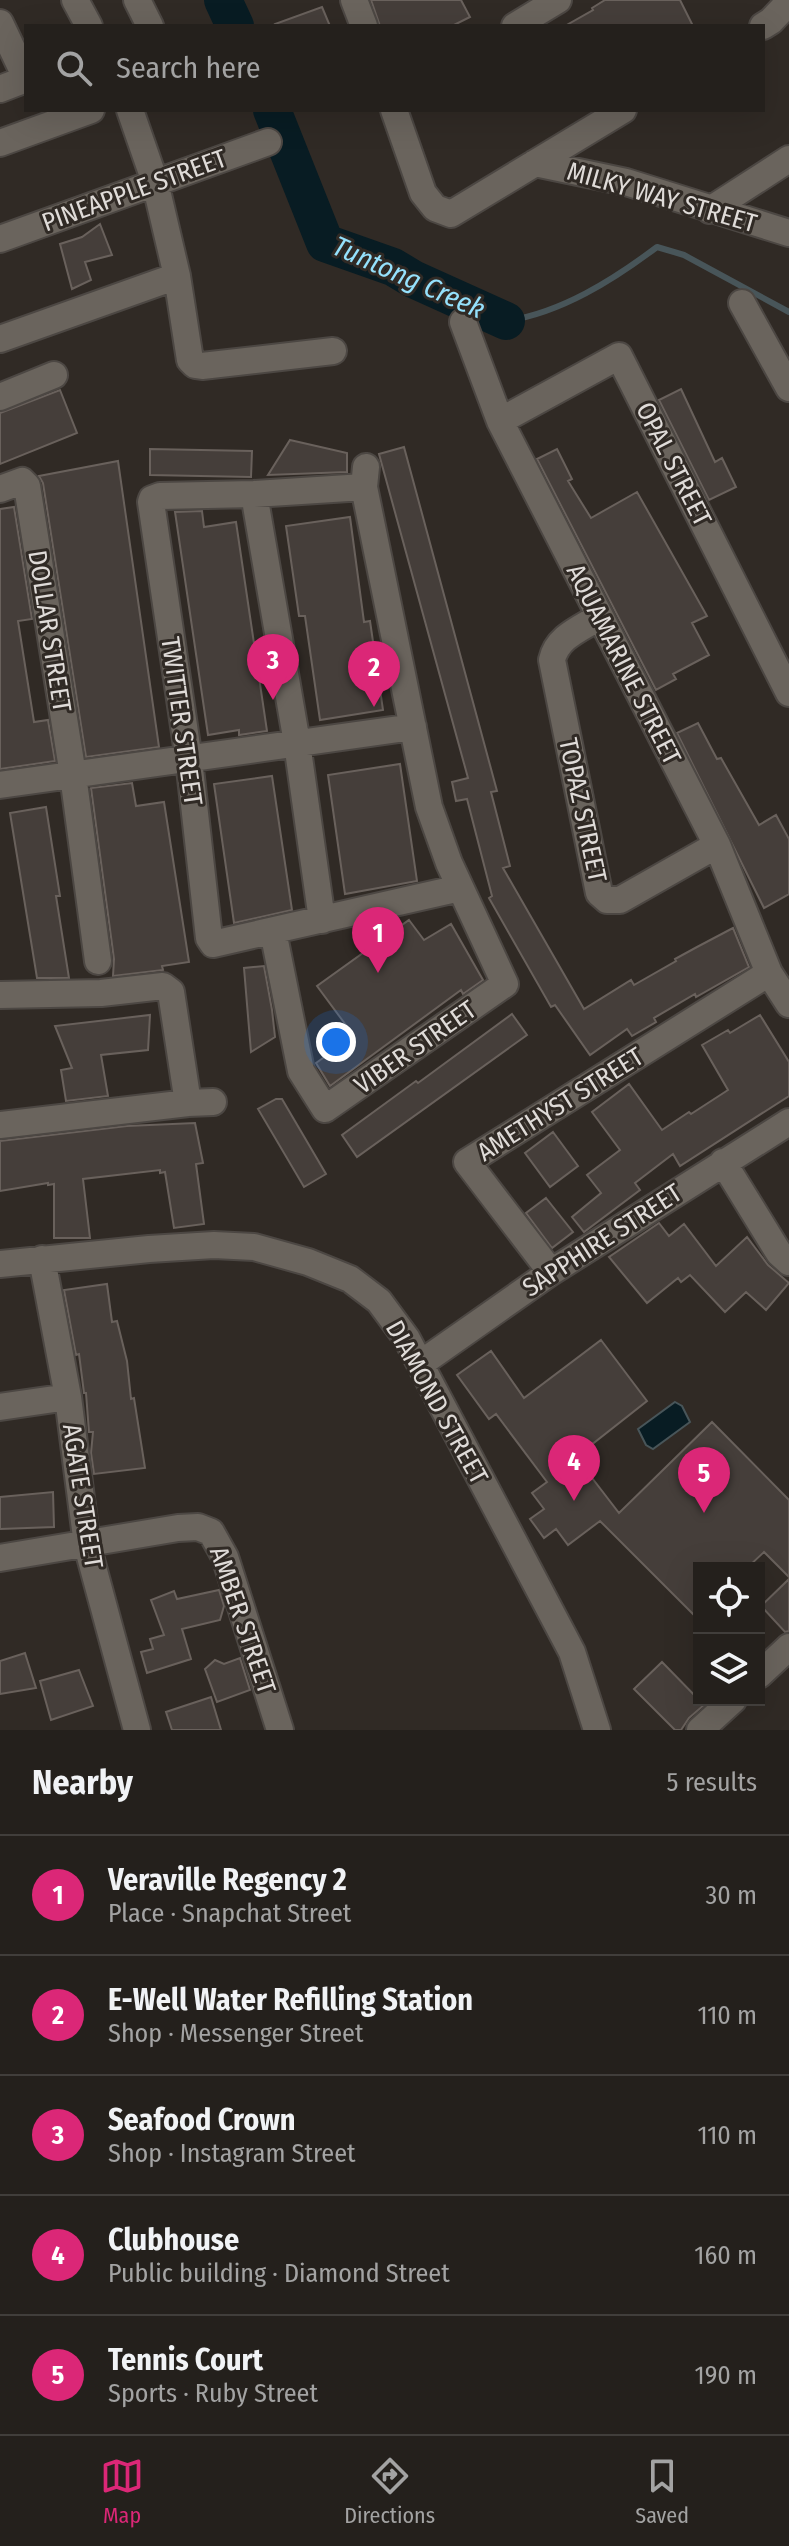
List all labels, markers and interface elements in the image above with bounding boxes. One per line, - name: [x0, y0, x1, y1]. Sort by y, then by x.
- search box: [24, 24, 765, 112]
- icon: search: [52, 46, 96, 90]
- text: Search here: [116, 50, 261, 86]
- street label: PINEAPPLE STREET: [38, 143, 231, 238]
- street label: MILKY WAY STREET: [564, 156, 760, 239]
- water label: Tuntong Creek: [328, 229, 490, 326]
- street label: OPAL STREET: [629, 397, 718, 531]
- street label: DOLLAR STREET: [21, 548, 78, 714]
- street label: AQUAMARINE STREET: [560, 559, 687, 770]
- pin: 3: [247, 634, 299, 700]
- street label: TWITTER STREET: [154, 635, 209, 807]
- pin: 2: [348, 641, 400, 707]
- street label: TOPAZ STREET: [552, 735, 613, 885]
- pin: 1: [352, 907, 404, 973]
- street label: VIBER STREET: [348, 994, 482, 1101]
- your location: [316, 1022, 356, 1062]
- street label: AMETHYST STREET: [471, 1041, 649, 1168]
- street label: SAPPHIRE STREET: [517, 1177, 688, 1303]
- street label: DIAMOND STREET: [379, 1315, 494, 1489]
- street label: AGATE STREET: [56, 1422, 109, 1571]
- pin: 4: [548, 1435, 600, 1501]
- pin: 5: [678, 1447, 730, 1513]
- street label: AMBER STREET: [203, 1542, 282, 1698]
- map controls: [693, 1562, 765, 1706]
- button: locate: [693, 1562, 765, 1634]
- button: layers: [693, 1634, 765, 1706]
- text: Nearby: [32, 1762, 133, 1803]
- text: 5 results: [667, 1767, 757, 1798]
- text: Veraville Regency 2: [108, 1862, 347, 1898]
- text: 1: [53, 1880, 64, 1911]
- text: 30 m: [706, 1880, 757, 1911]
- text: Place · Snapchat Street: [108, 1898, 351, 1929]
- text: E-Well Water Refilling Station: [108, 1982, 473, 2018]
- text: 2: [52, 2000, 64, 2031]
- text: 110 m: [697, 2000, 757, 2031]
- text: Shop · Messenger Street: [108, 2018, 363, 2049]
- text: Seafood Crown: [108, 2102, 296, 2138]
- text: 3: [52, 2120, 64, 2151]
- text: 110 m: [697, 2120, 757, 2151]
- text: Shop · Instagram Street: [108, 2138, 356, 2169]
- text: Clubhouse: [108, 2222, 239, 2258]
- text: 4: [51, 2240, 65, 2271]
- text: 160 m: [694, 2240, 757, 2271]
- text: Public building · Diamond Street: [108, 2258, 450, 2289]
- text: Tennis Court: [108, 2342, 263, 2378]
- text: 5: [52, 2360, 64, 2391]
- text: 190 m: [695, 2360, 757, 2391]
- text: Sports · Ruby Street: [108, 2378, 318, 2409]
- tab: Map: [100, 2454, 144, 2529]
- tab: Directions: [344, 2454, 435, 2529]
- tab: Saved: [635, 2454, 689, 2529]

